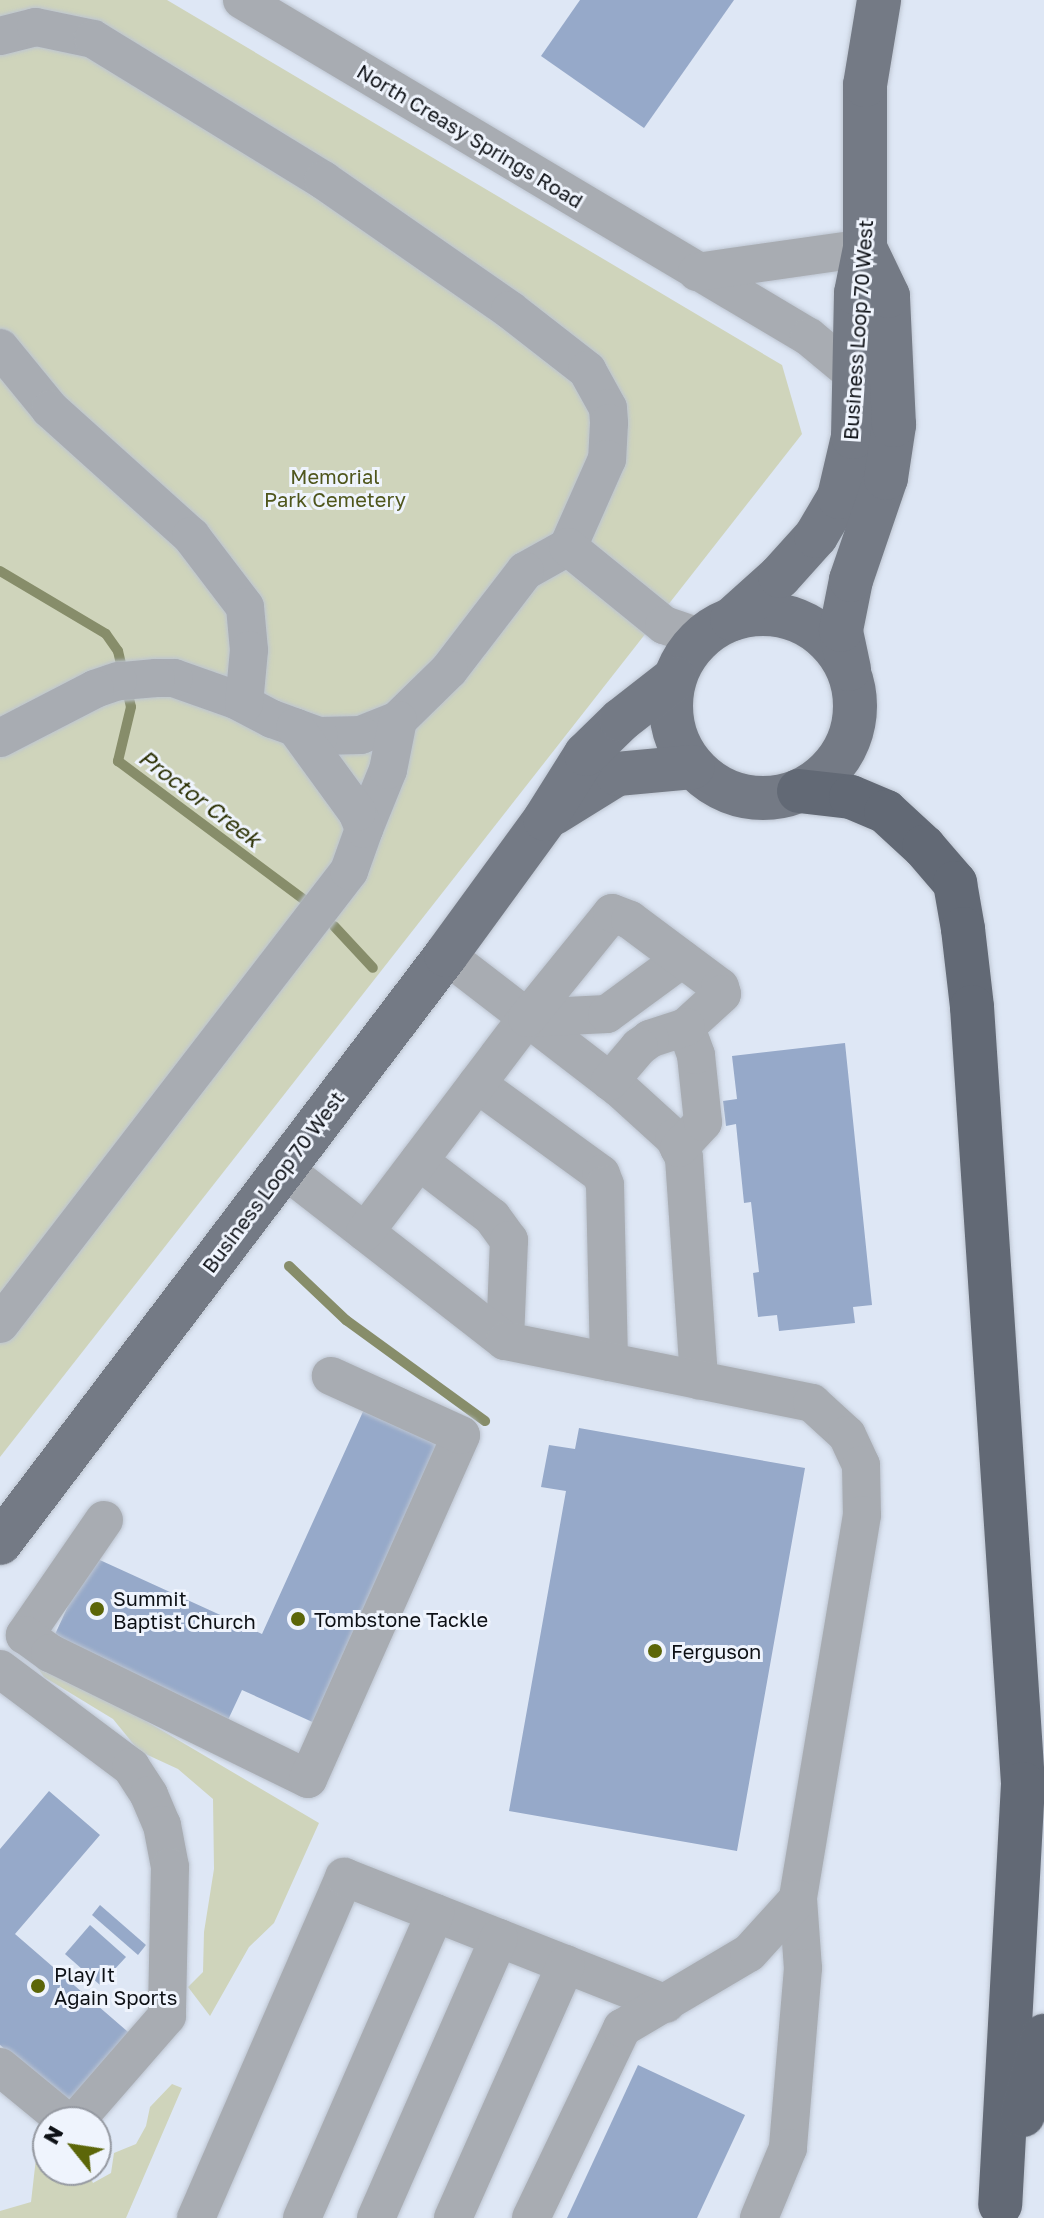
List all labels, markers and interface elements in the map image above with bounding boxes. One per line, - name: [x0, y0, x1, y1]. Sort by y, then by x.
- street label: North Creasy Springs Road: [353, 59, 587, 213]
- street label: Business Loop 70 West: [838, 219, 878, 441]
- park label: Memorial Park Cemetery: [264, 464, 406, 511]
- water label: Proctor Creek: [134, 744, 266, 852]
- street label: Business Loop 70 West: [197, 1087, 349, 1277]
- place label: Summit Baptist Church: [113, 1586, 256, 1633]
- marker: Summit Baptist Church: [88, 1600, 106, 1618]
- place label: Tombstone Tackle: [314, 1607, 488, 1631]
- marker: Tombstone Tackle: [289, 1610, 307, 1628]
- place label: Ferguson: [671, 1639, 761, 1663]
- marker: Ferguson: [646, 1642, 664, 1660]
- place label: Play It Again Sports: [54, 1962, 177, 2009]
- marker: Play It Again Sports: [29, 1977, 47, 1995]
- north arrow: [32, 2106, 112, 2186]
- text: N: [37, 2121, 68, 2149]

